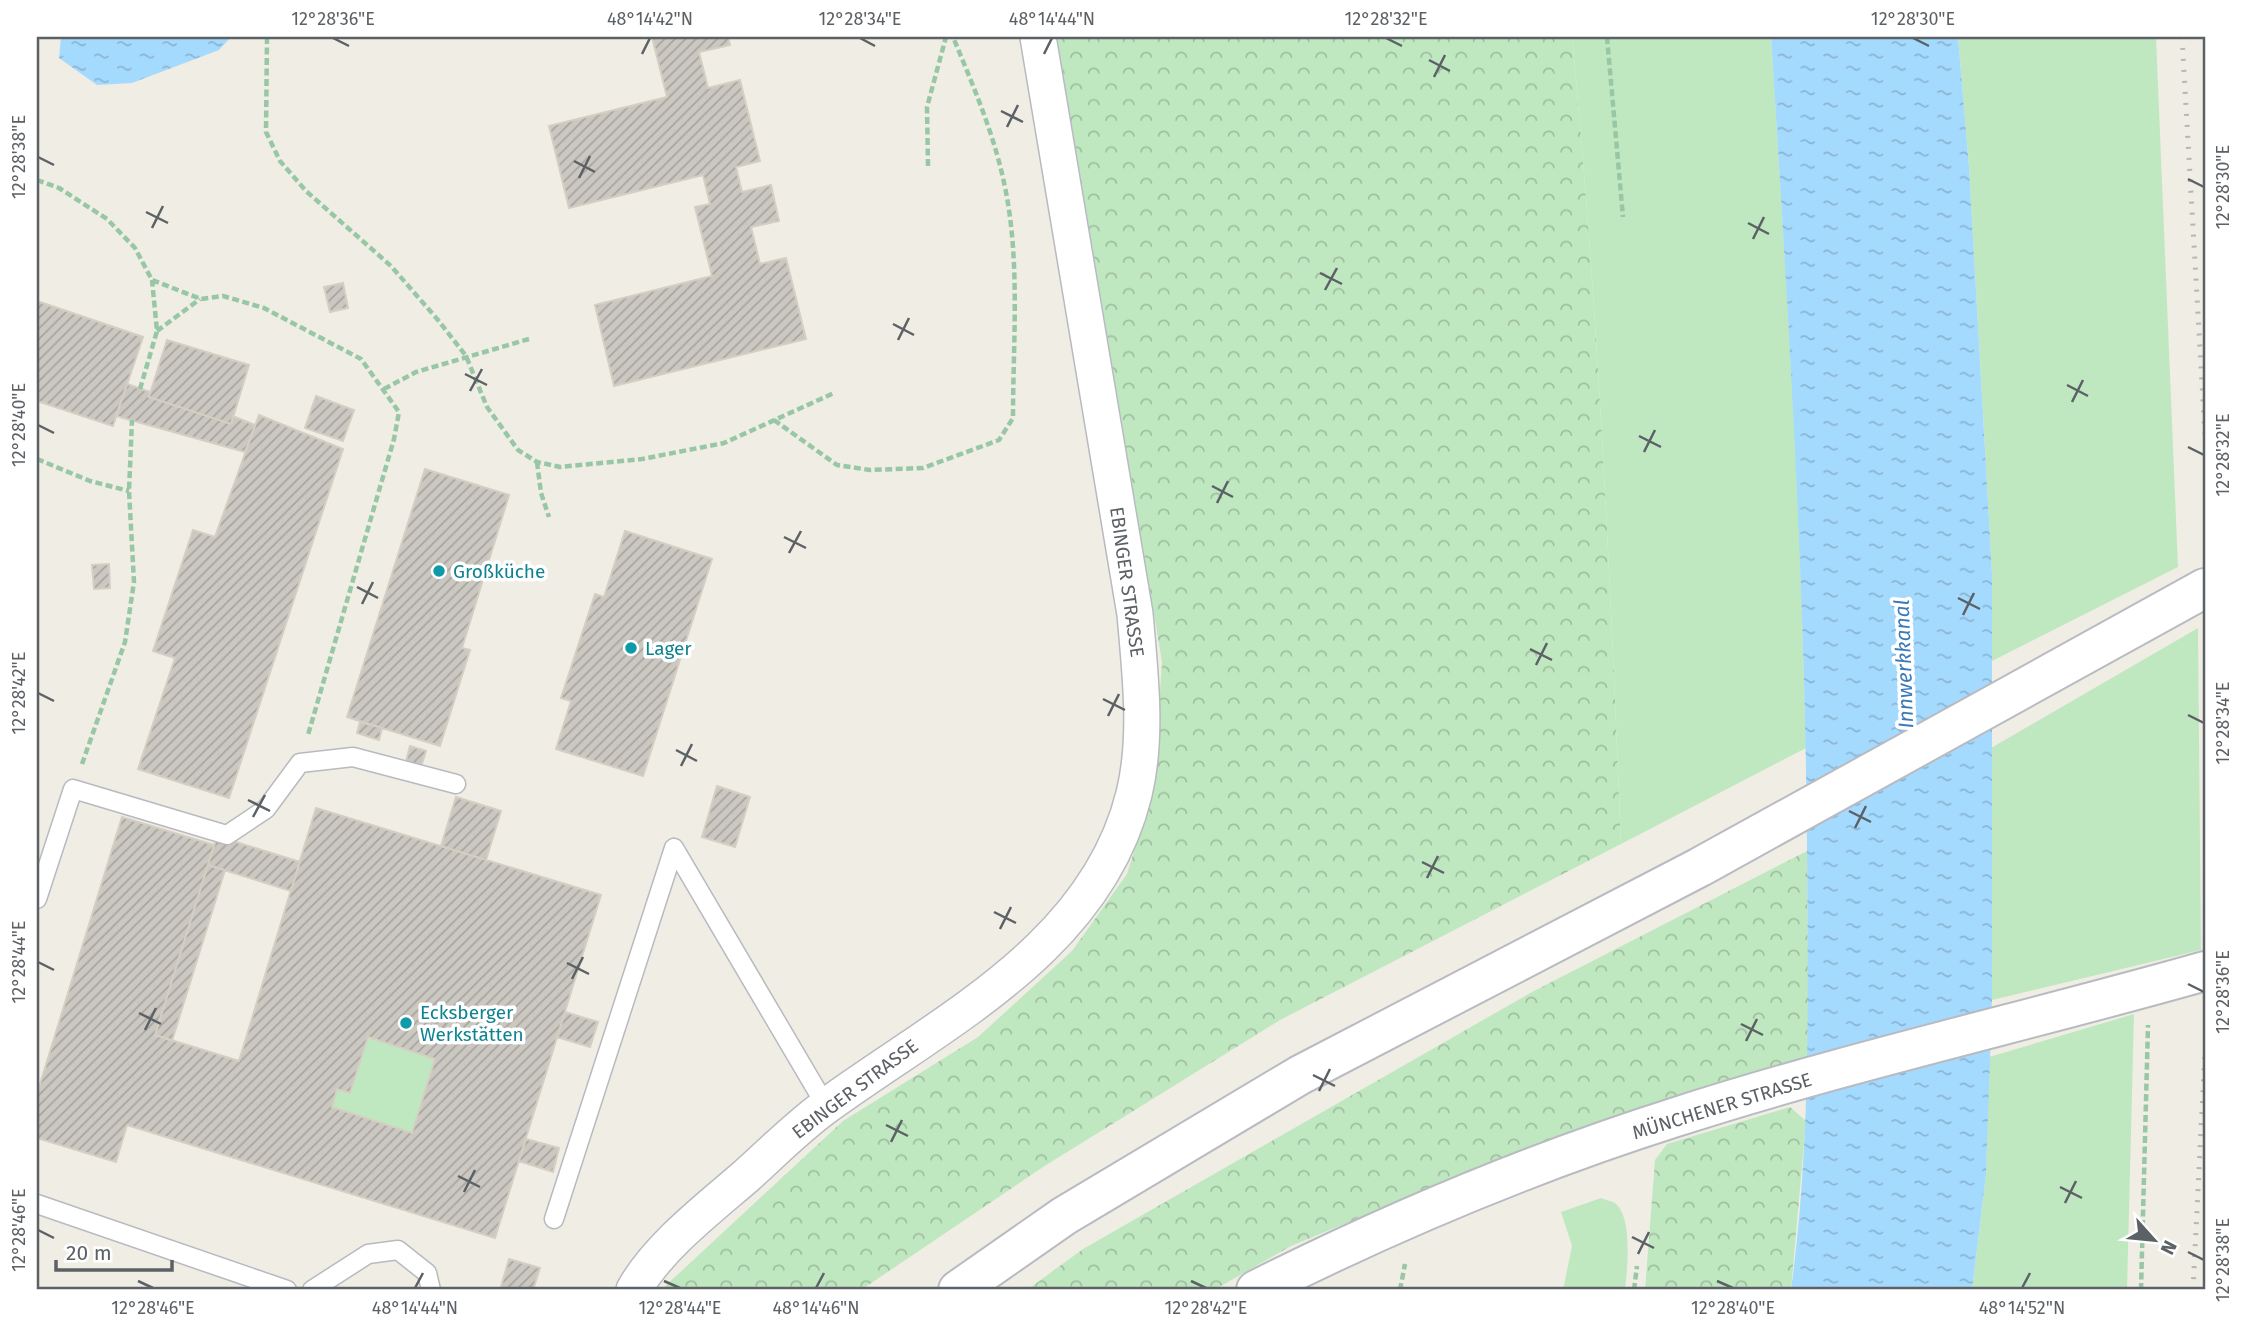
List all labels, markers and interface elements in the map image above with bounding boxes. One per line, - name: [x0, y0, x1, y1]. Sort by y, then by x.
- text: 12°28'36"E: [291, 8, 375, 30]
- text: 48°14'42"N: [607, 8, 693, 30]
- text: 12°28'34"E: [819, 8, 902, 30]
- text: 48°14'44"N: [1009, 8, 1095, 30]
- text: 12°28'32"E: [1344, 8, 1428, 30]
- text: 12°28'30"E: [1871, 8, 1955, 30]
- text: 12°28'38"E: [8, 115, 30, 199]
- text: 12°28'30"E: [2212, 145, 2234, 229]
- text: 12°28'40"E: [8, 383, 30, 467]
- text: 12°28'32"E: [2212, 413, 2234, 497]
- street label: EBINGER STRASSE: [1105, 505, 1149, 659]
- place label: Großküche: [453, 560, 545, 583]
- marker: Großküche: [431, 563, 447, 579]
- water label: Innwerkkanal: [1889, 599, 1919, 729]
- place label: Lager: [645, 637, 692, 660]
- marker: Lager: [623, 640, 639, 656]
- text: 12°28'42"E: [8, 652, 30, 734]
- text: 12°28'34"E: [2212, 682, 2234, 765]
- text: 12°28'44"E: [8, 921, 30, 1003]
- text: 12°28'36"E: [2212, 950, 2234, 1034]
- place label: Ecksberger Werkstätten: [420, 1001, 524, 1046]
- marker: Ecksberger Werkstätten: [398, 1015, 414, 1031]
- street label: EBINGER STRASSE: [787, 1034, 923, 1144]
- street label: MÜNCHENER STRASSE: [1629, 1068, 1815, 1144]
- text: 12°28'46"E: [8, 1188, 30, 1272]
- north arrow: [2120, 1204, 2190, 1274]
- text: 12°28'38"E: [2212, 1218, 2234, 1302]
- scale bar: [56, 1229, 172, 1273]
- text: N: [2156, 1237, 2182, 1258]
- text: 20 m: [66, 1240, 112, 1266]
- text: 12°28'46"E: [111, 1297, 195, 1319]
- text: 48°14'44"N: [372, 1297, 458, 1319]
- text: 12°28'44"E: [639, 1297, 721, 1319]
- text: 48°14'46"N: [773, 1297, 859, 1319]
- text: 12°28'42"E: [1165, 1297, 1247, 1319]
- text: 12°28'40"E: [1691, 1297, 1775, 1319]
- text: 48°14'52"N: [1979, 1297, 2065, 1319]

